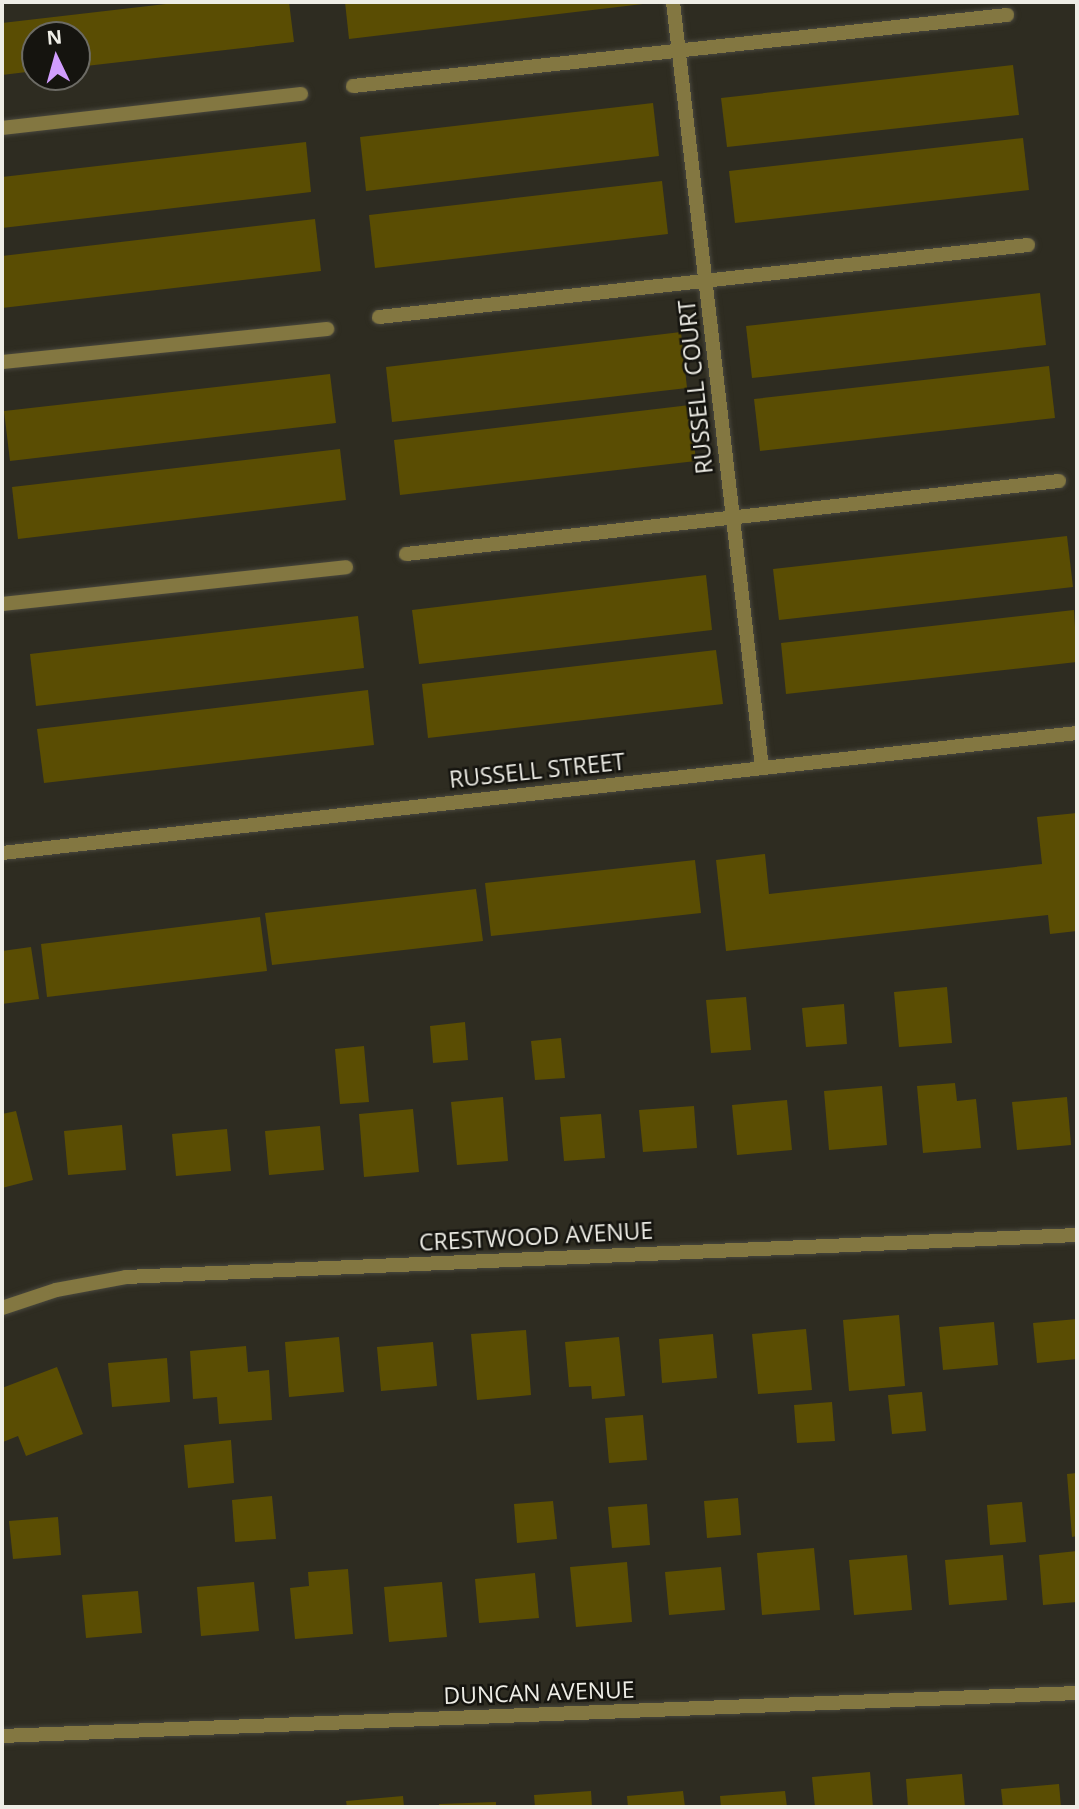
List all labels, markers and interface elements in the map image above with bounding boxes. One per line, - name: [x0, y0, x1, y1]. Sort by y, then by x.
- north arrow: [21, 21, 91, 91]
- text: N: [46, 23, 63, 51]
- street label: RUSSELL COURT: [672, 299, 718, 475]
- street label: RUSSELL STREET: [448, 747, 626, 793]
- street label: CRESTWOOD AVENUE: [418, 1216, 654, 1256]
- street label: DUNCAN AVENUE: [443, 1675, 635, 1709]

